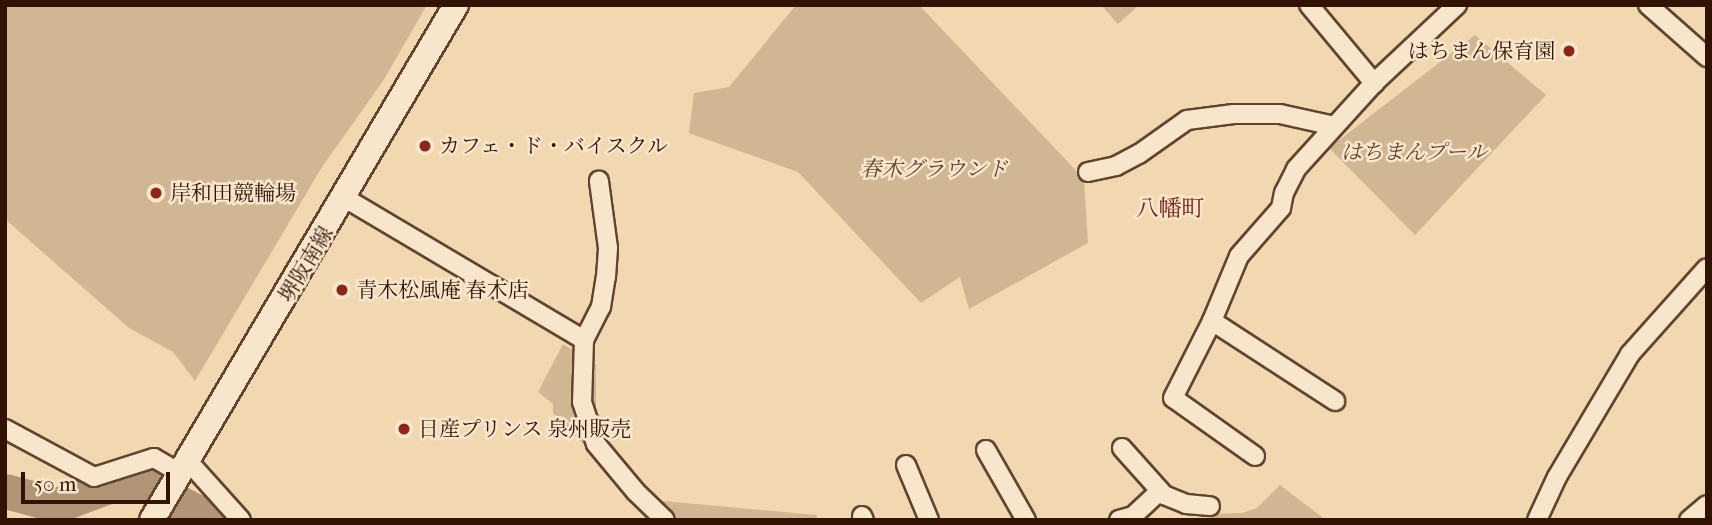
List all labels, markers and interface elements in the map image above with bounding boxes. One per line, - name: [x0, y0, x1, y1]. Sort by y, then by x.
- place label: はちまん保育園: [1408, 38, 1555, 64]
- marker: はちまん保育園: [1561, 43, 1577, 59]
- place label: カフェ・ド・バイスクル: [439, 133, 670, 159]
- marker: カフェ・ド・バイスクル: [417, 138, 433, 154]
- park label: はちまんプール: [1341, 139, 1487, 165]
- park label: 春木グラウンド: [861, 156, 1007, 182]
- place label: 岸和田競輪場: [170, 180, 296, 206]
- marker: 岸和田競輪場: [148, 185, 164, 201]
- district label: 八幡町: [1136, 195, 1204, 223]
- street label: 堺阪南線: [274, 222, 338, 306]
- place label: 青木松風庵 春木店: [356, 277, 529, 303]
- marker: 青木松風庵 春木店: [334, 282, 350, 298]
- place label: 日産プリンス 泉州販売: [418, 416, 633, 442]
- marker: 日産プリンス 泉州販売: [396, 421, 412, 437]
- scale bar: [24, 458, 173, 502]
- text: 50 m: [34, 472, 77, 496]

